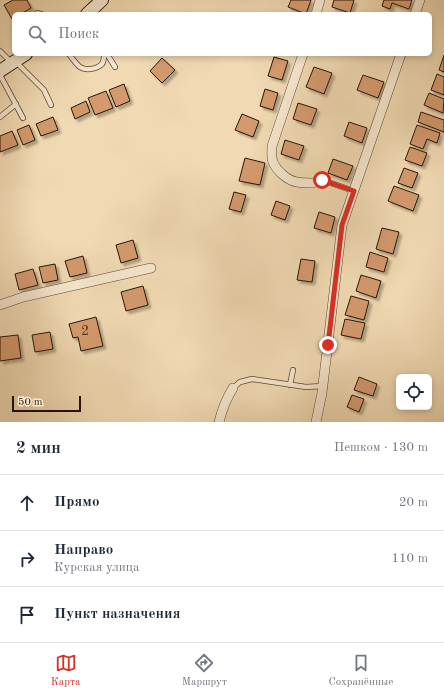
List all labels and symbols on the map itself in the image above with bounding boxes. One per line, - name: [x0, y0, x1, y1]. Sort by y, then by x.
- route start: [313, 171, 331, 189]
- house number: 2: [81, 324, 89, 338]
- route end: [319, 336, 337, 354]
- scale bar: [12, 394, 81, 413]

